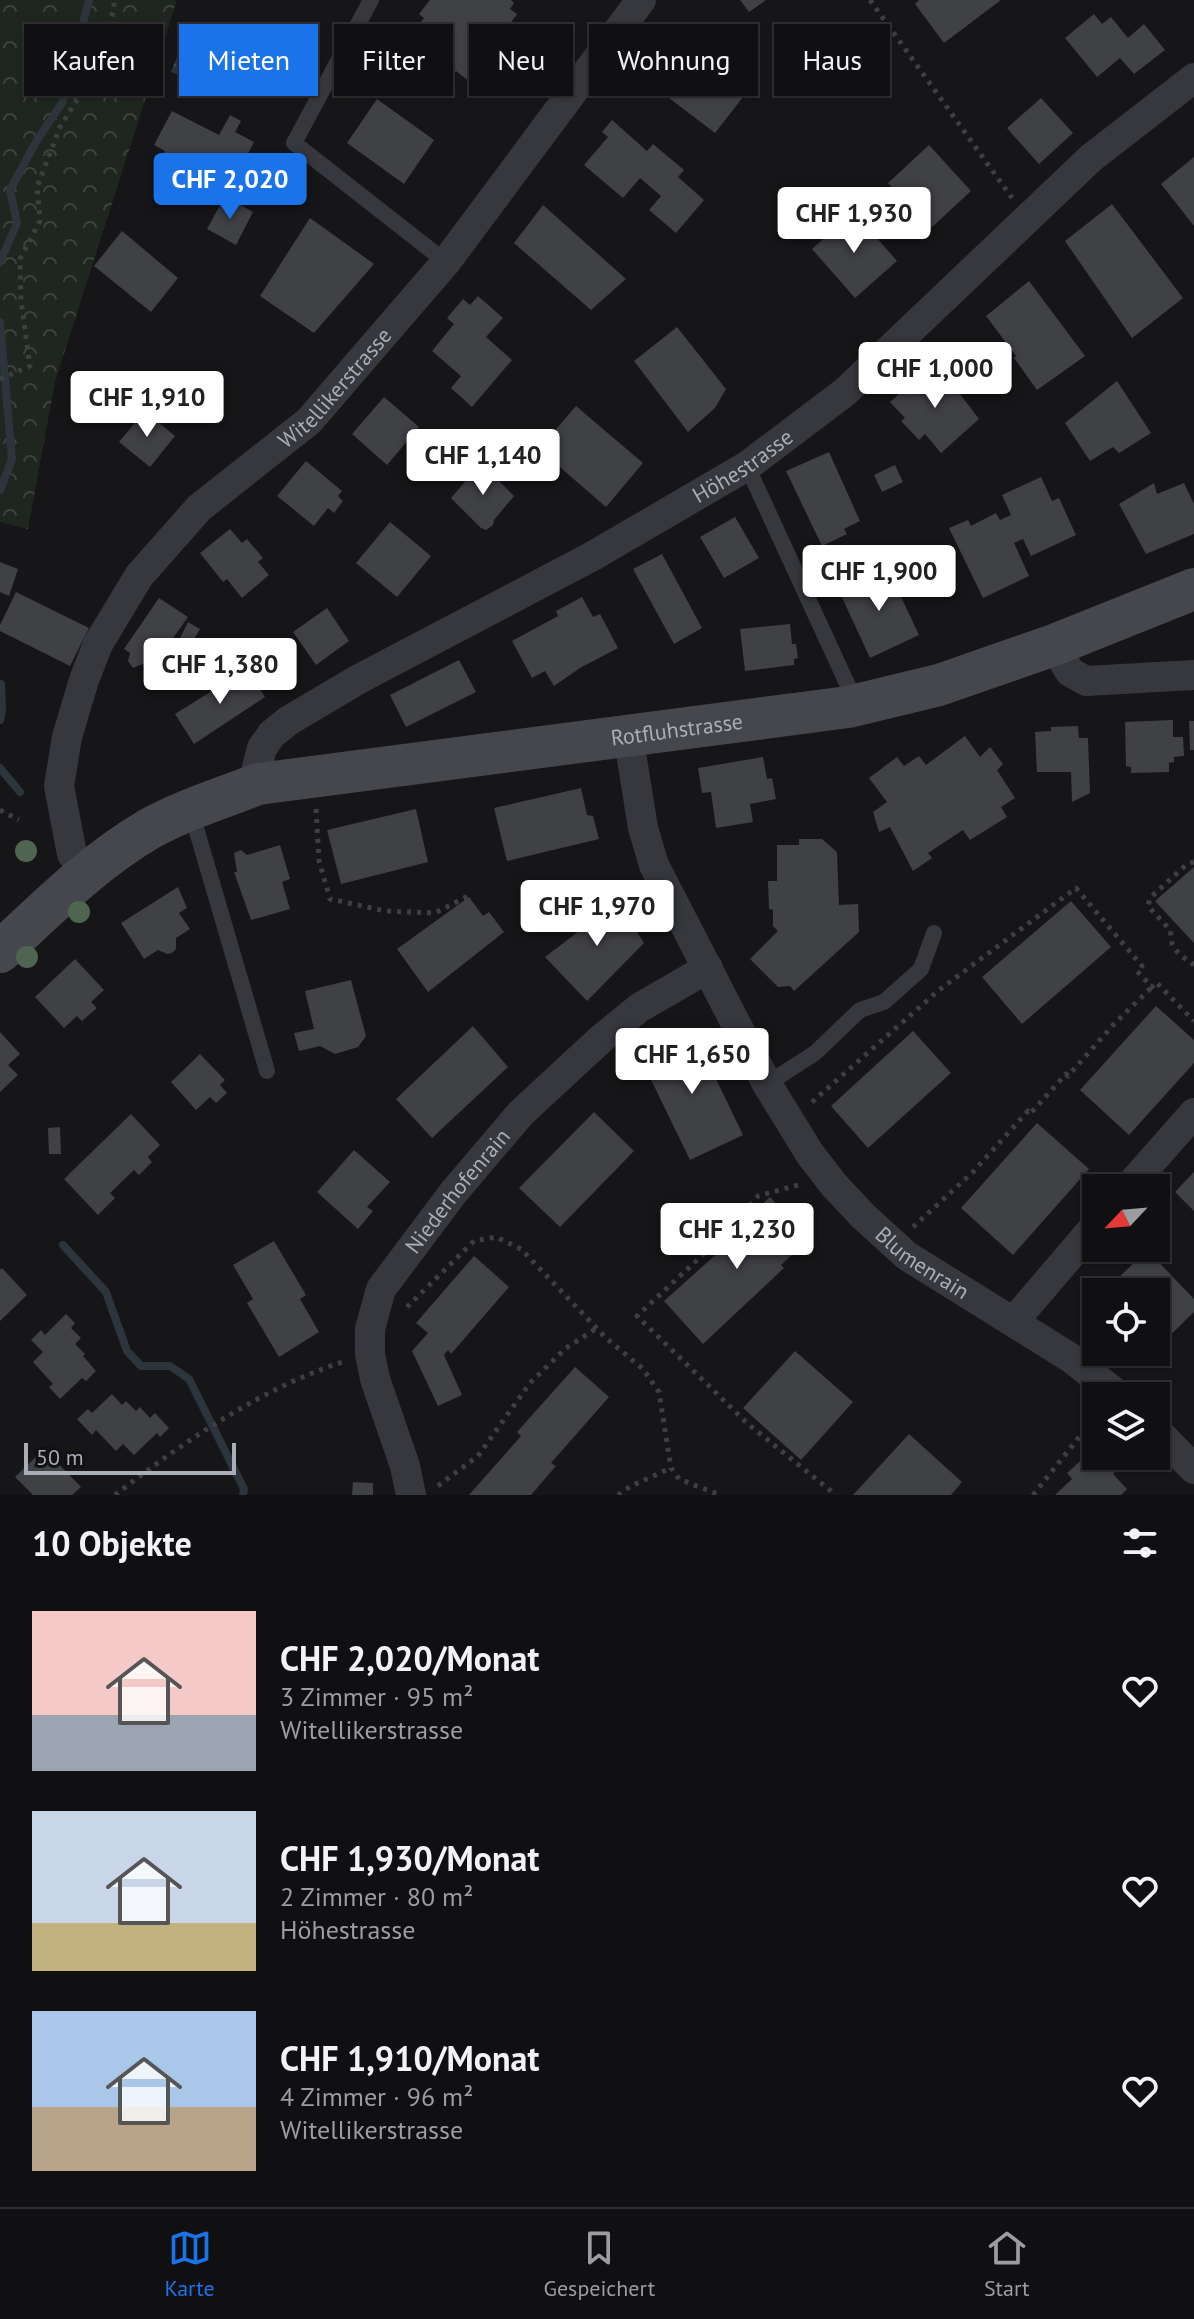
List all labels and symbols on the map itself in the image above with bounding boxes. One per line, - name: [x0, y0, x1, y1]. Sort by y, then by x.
- pin: CHF 2,020: [138, 153, 322, 221]
- pin: CHF 1,930: [762, 187, 946, 255]
- street label: Witellikerstrasse: [272, 322, 397, 454]
- pin: CHF 1,000: [843, 342, 1027, 410]
- pin: CHF 1,910: [55, 371, 239, 439]
- street label: Höhestrasse: [687, 423, 798, 509]
- pin: CHF 1,140: [391, 429, 575, 497]
- pin: CHF 1,900: [787, 545, 971, 613]
- pin: CHF 1,380: [128, 638, 312, 706]
- street label: Rotfluhstrasse: [609, 707, 744, 752]
- pin: CHF 1,970: [505, 880, 689, 948]
- pin: CHF 1,650: [600, 1028, 784, 1096]
- street label: Niederhofenrain: [399, 1123, 516, 1259]
- north arrow: [1082, 1174, 1170, 1262]
- pin: CHF 1,230: [645, 1203, 829, 1271]
- street label: Blumenrain: [870, 1220, 975, 1305]
- scale bar: [24, 1439, 236, 1475]

